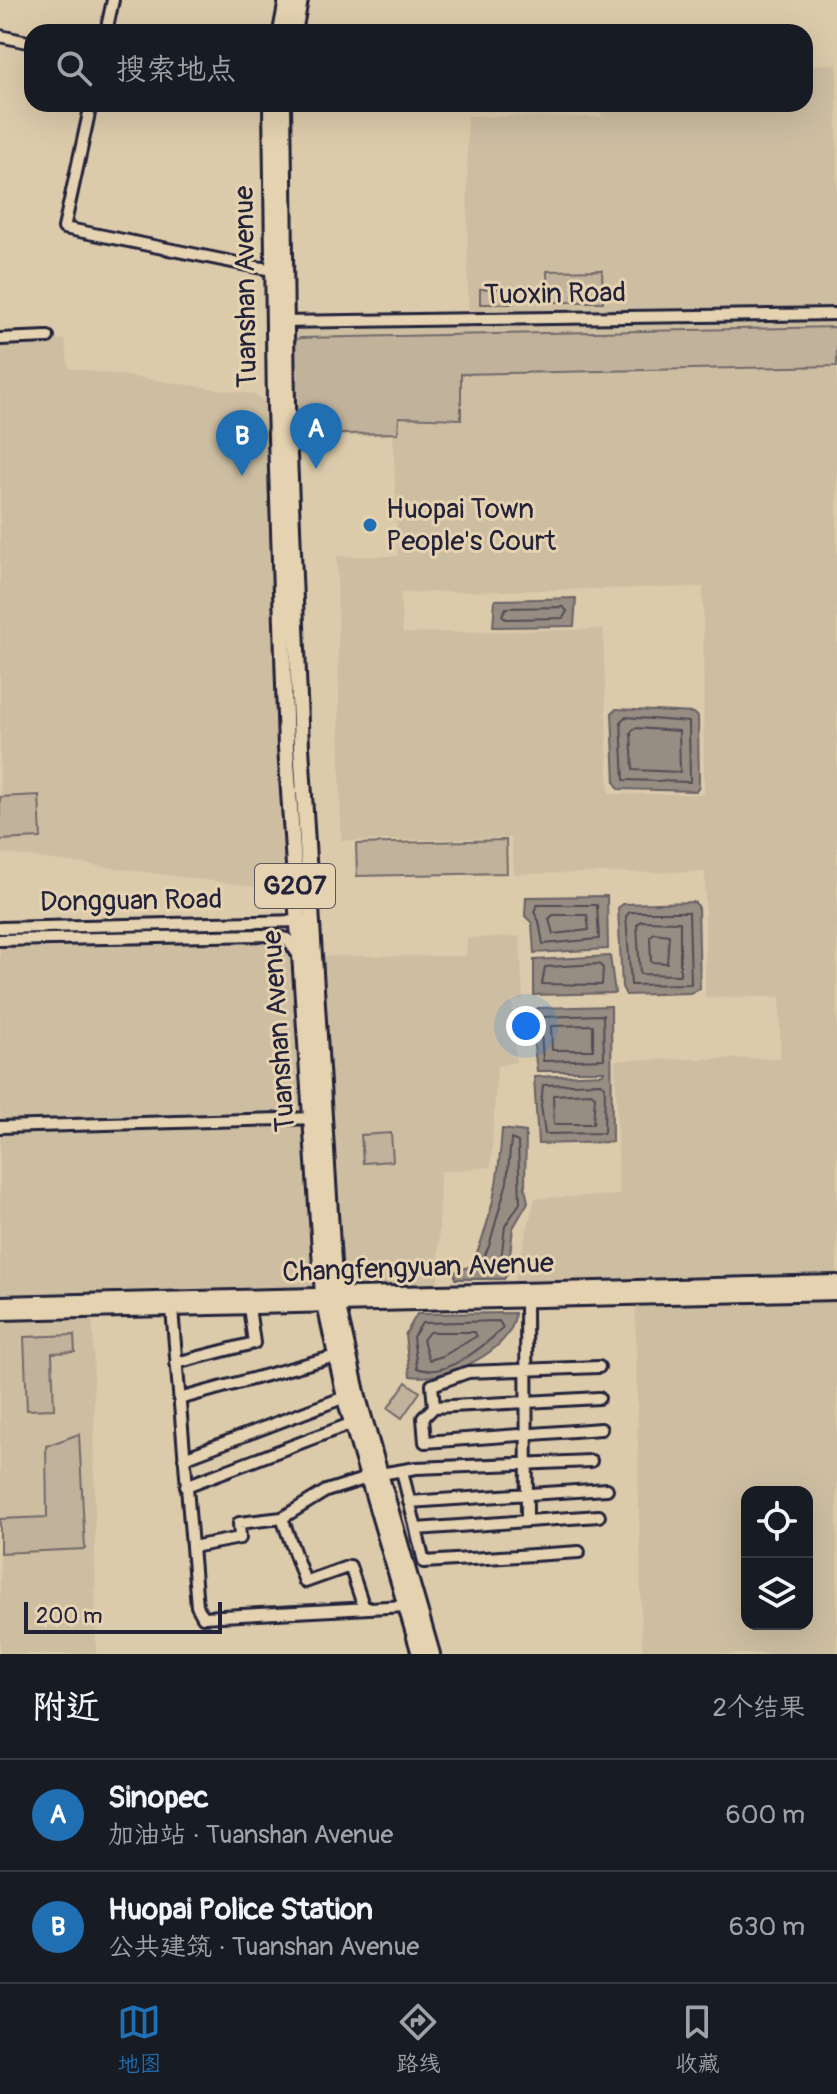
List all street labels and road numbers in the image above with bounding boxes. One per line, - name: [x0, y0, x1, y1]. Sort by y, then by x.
- street label: Tuanshan Avenue: [227, 185, 265, 388]
- street label: Tuoxin Road: [484, 275, 626, 313]
- road number: G207: [255, 864, 335, 908]
- street label: Dongguan Road: [39, 882, 223, 920]
- street label: Tuanshan Avenue: [254, 929, 304, 1133]
- street label: Changfengyuan Avenue: [282, 1246, 555, 1290]

